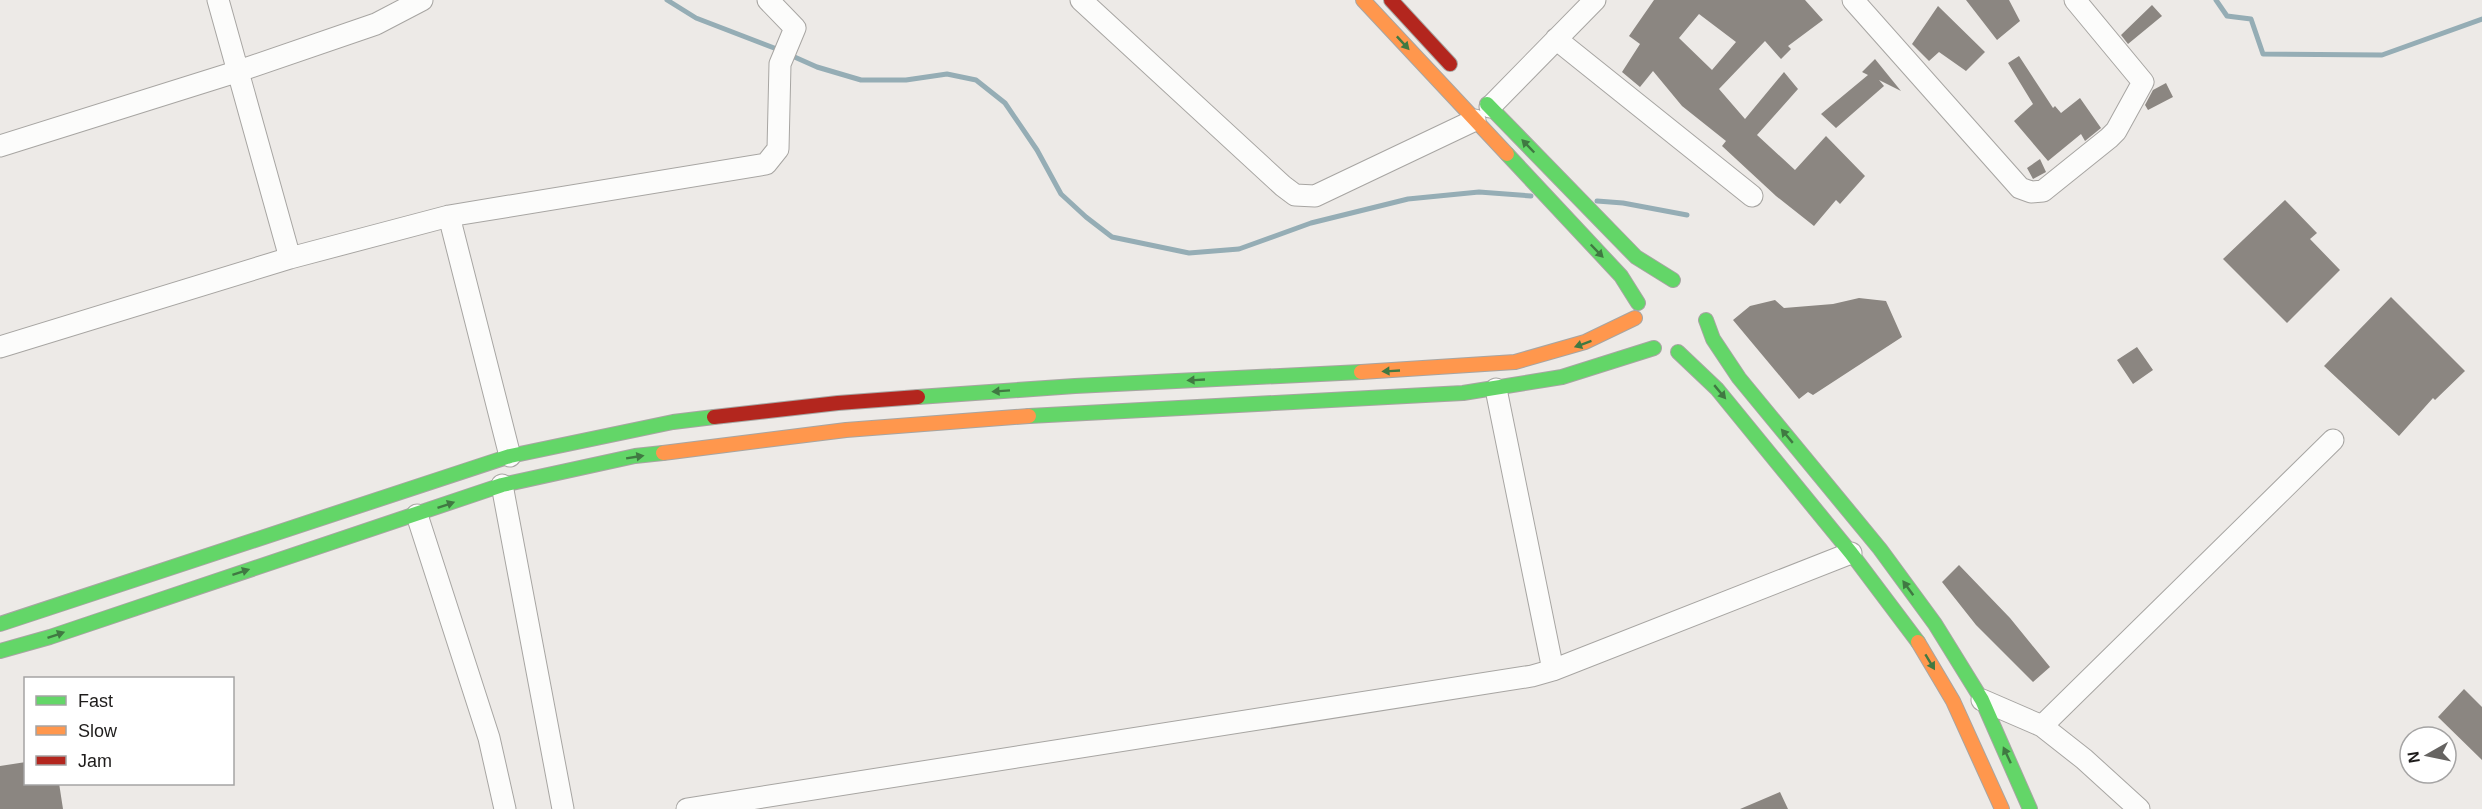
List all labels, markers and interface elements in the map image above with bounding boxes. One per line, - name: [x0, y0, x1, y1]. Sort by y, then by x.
- one-way arrow: [1395, 36, 1409, 50]
- one-way arrow: [1521, 138, 1535, 153]
- one-way arrow: [1590, 244, 1604, 259]
- one-way arrow: [1574, 339, 1592, 349]
- one-way arrow: [1381, 367, 1400, 376]
- one-way arrow: [1187, 376, 1206, 385]
- one-way arrow: [1713, 384, 1726, 400]
- one-way arrow: [992, 386, 1011, 396]
- one-way arrow: [1781, 428, 1793, 443]
- one-way arrow: [625, 452, 644, 461]
- one-way arrow: [437, 499, 455, 509]
- one-way arrow: [232, 567, 250, 576]
- one-way arrow: [1902, 580, 1914, 596]
- one-way arrow: [47, 630, 65, 639]
- one-way arrow: [1925, 654, 1935, 671]
- legend: [24, 677, 234, 785]
- text: Fast: [78, 691, 113, 711]
- text: Slow: [78, 721, 118, 741]
- north arrow: [2398, 725, 2458, 785]
- one-way arrow: [2003, 747, 2012, 764]
- text: N: [2404, 750, 2423, 764]
- text: Jam: [78, 751, 112, 771]

